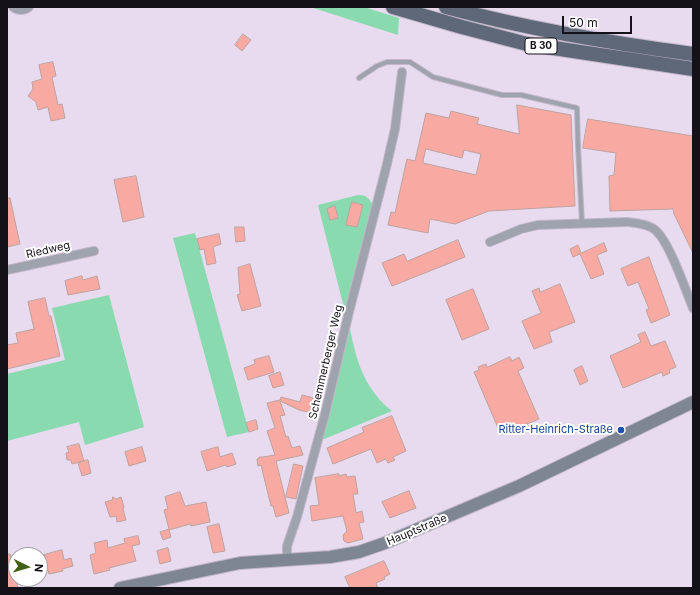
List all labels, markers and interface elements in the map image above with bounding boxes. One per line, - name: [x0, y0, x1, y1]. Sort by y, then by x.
- scale bar: [564, 8, 634, 34]
- text: 50 m: [569, 15, 598, 30]
- road number: B 30: [525, 38, 557, 54]
- street label: Riedweg: [25, 239, 71, 261]
- street label: Schemmerberger Weg: [306, 303, 346, 421]
- place label: Ritter-Heinrich-Straße: [499, 423, 613, 437]
- marker: Ritter-Heinrich-Straße: [616, 425, 626, 435]
- street label: Hauptstraße: [385, 511, 449, 549]
- north arrow: [8, 547, 48, 587]
- text: N: [32, 563, 46, 573]

